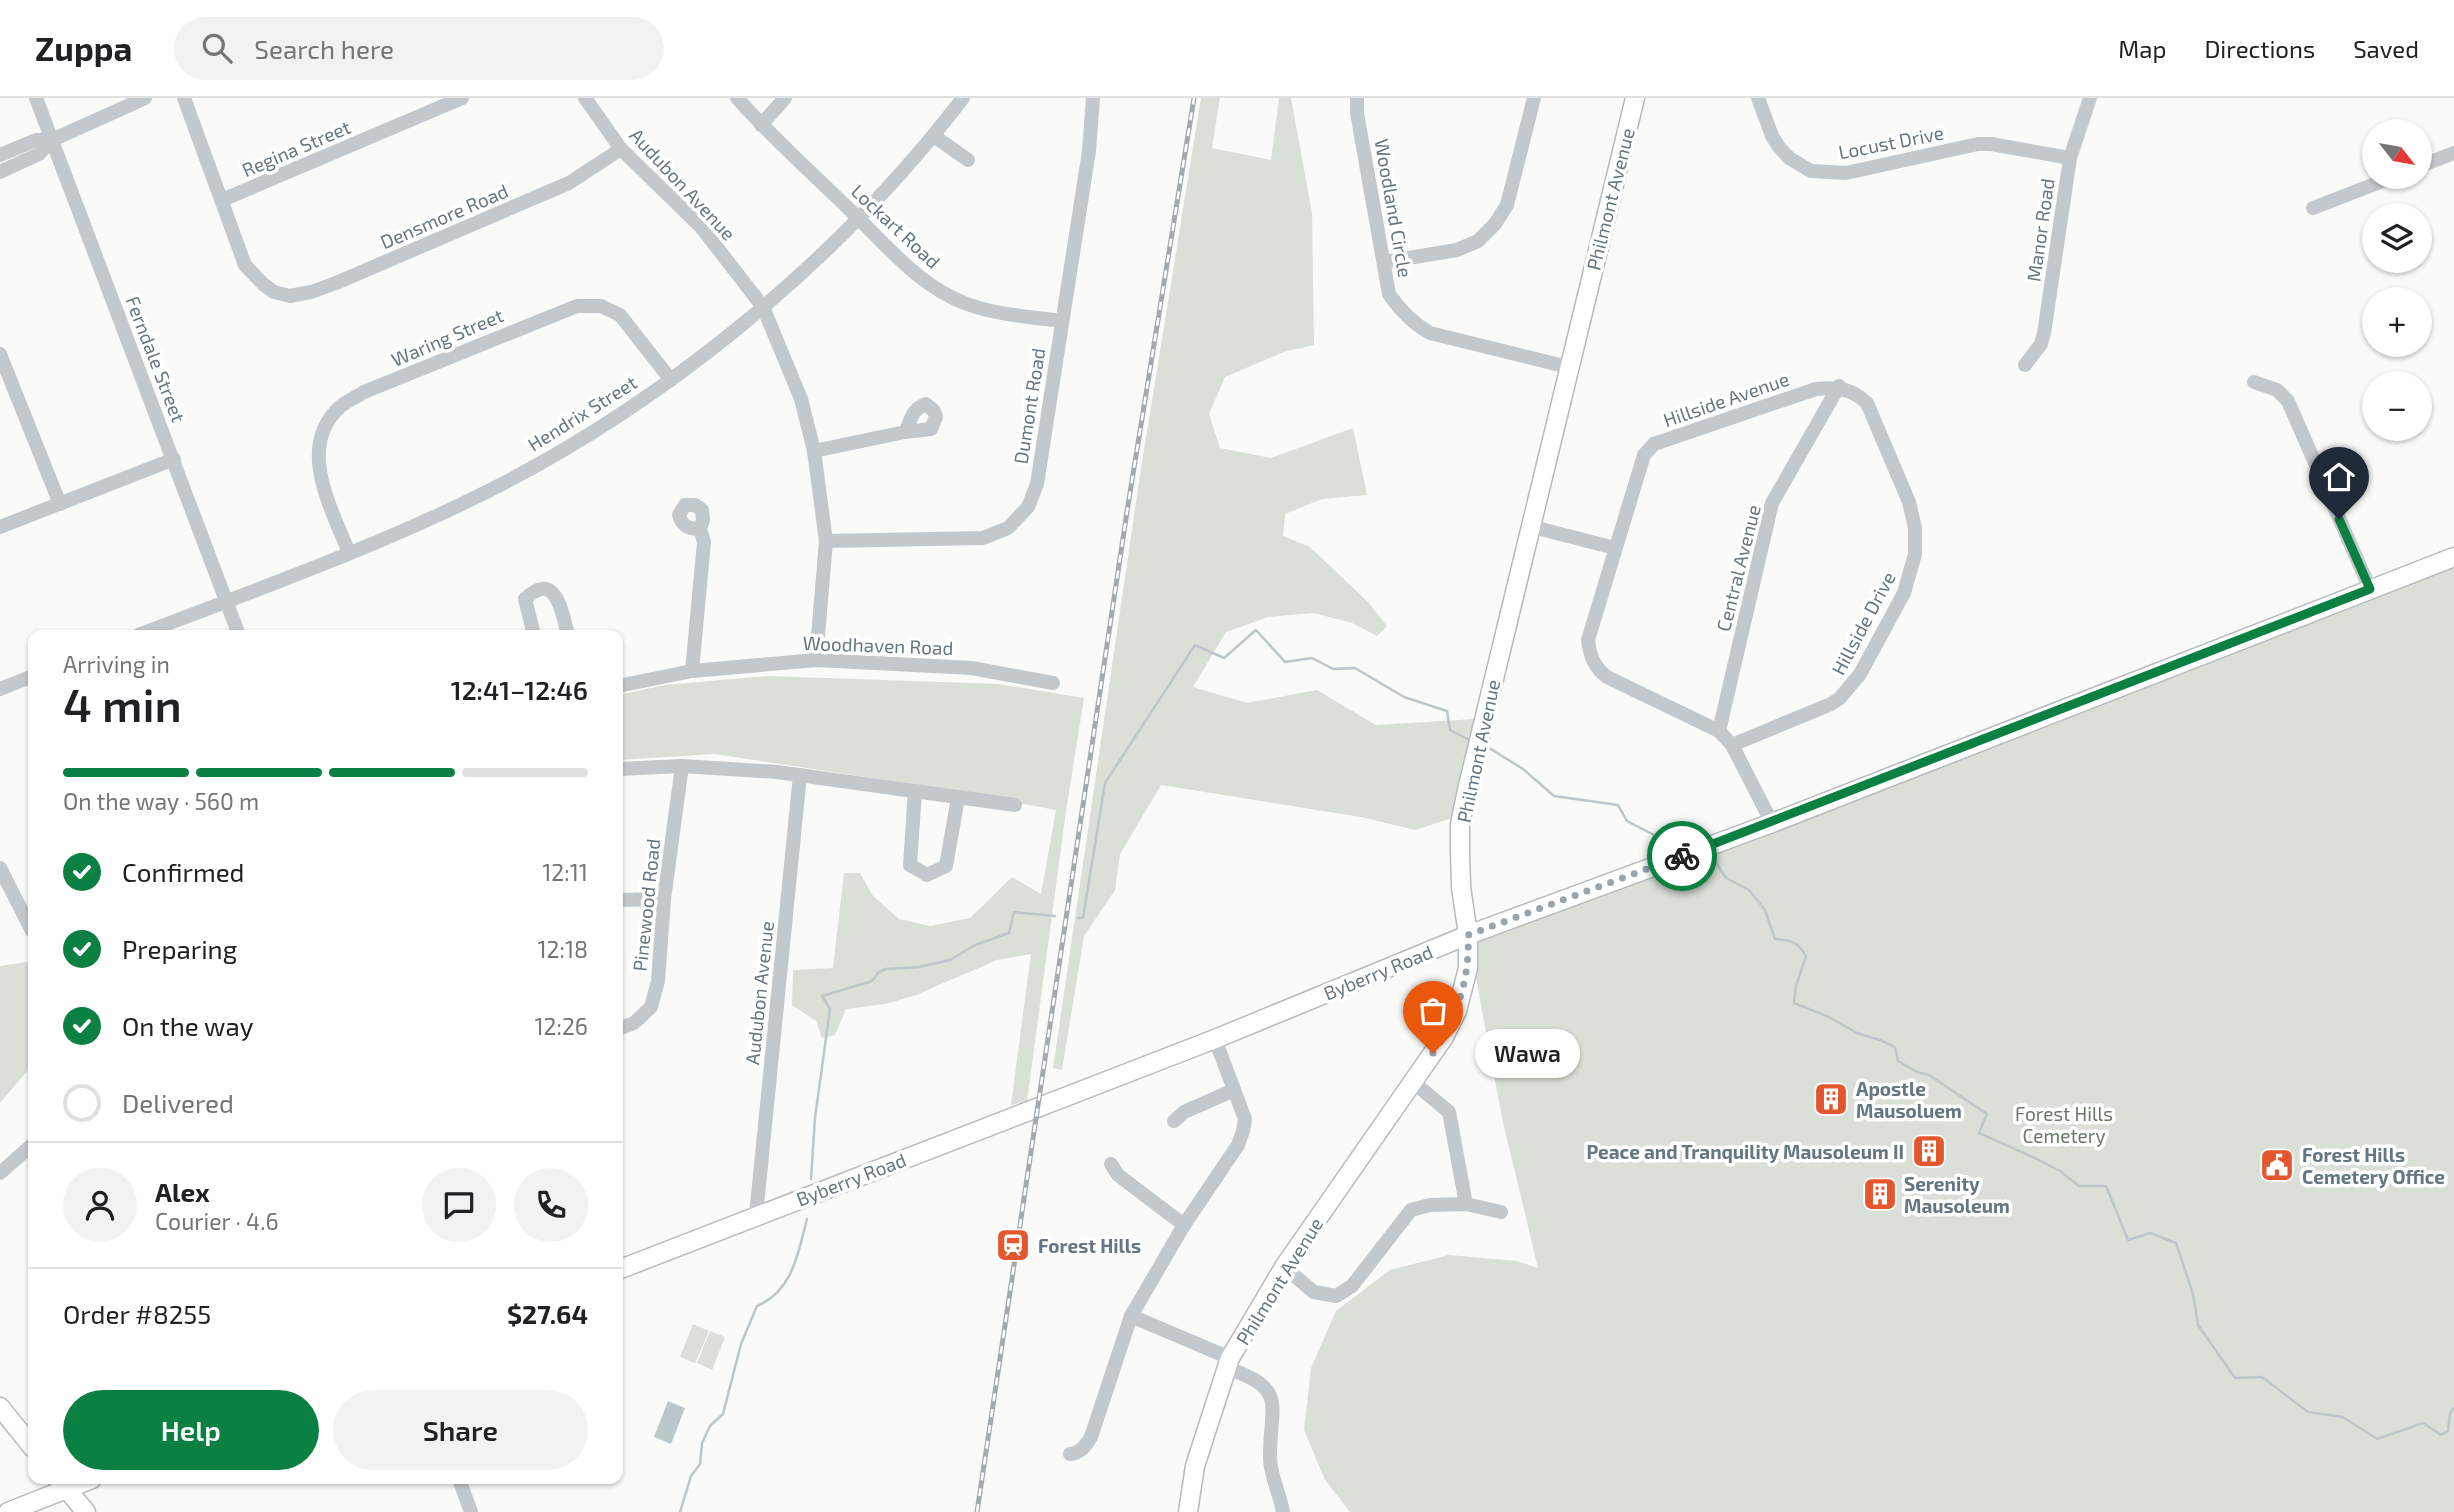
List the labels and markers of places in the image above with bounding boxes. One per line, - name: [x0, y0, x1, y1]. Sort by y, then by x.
- pin: [2309, 447, 2369, 519]
- pin: [1403, 981, 1463, 1053]
- callout: Wawa: [1475, 1028, 1580, 1077]
- place label: Apostle Mausoluem: [1856, 1077, 1962, 1122]
- building icon: Apostle Mausoluem: [1812, 1080, 1850, 1118]
- building icon: Peace and Tranquility Mausoleum II: [1910, 1132, 1948, 1170]
- place label: Peace and Tranquility Mausoleum II: [1586, 1140, 1904, 1164]
- place label: Forest Hills Cemetery Office: [2302, 1143, 2445, 1189]
- public building icon: Forest Hills Cemetery Office: [2258, 1146, 2296, 1184]
- place label: Serenity Mausoleum: [1904, 1172, 2010, 1217]
- building icon: Serenity Mausoleum: [1861, 1175, 1899, 1213]
- station icon: Forest Hills: [994, 1226, 1032, 1264]
- place label: Forest Hills: [1038, 1234, 1141, 1257]

